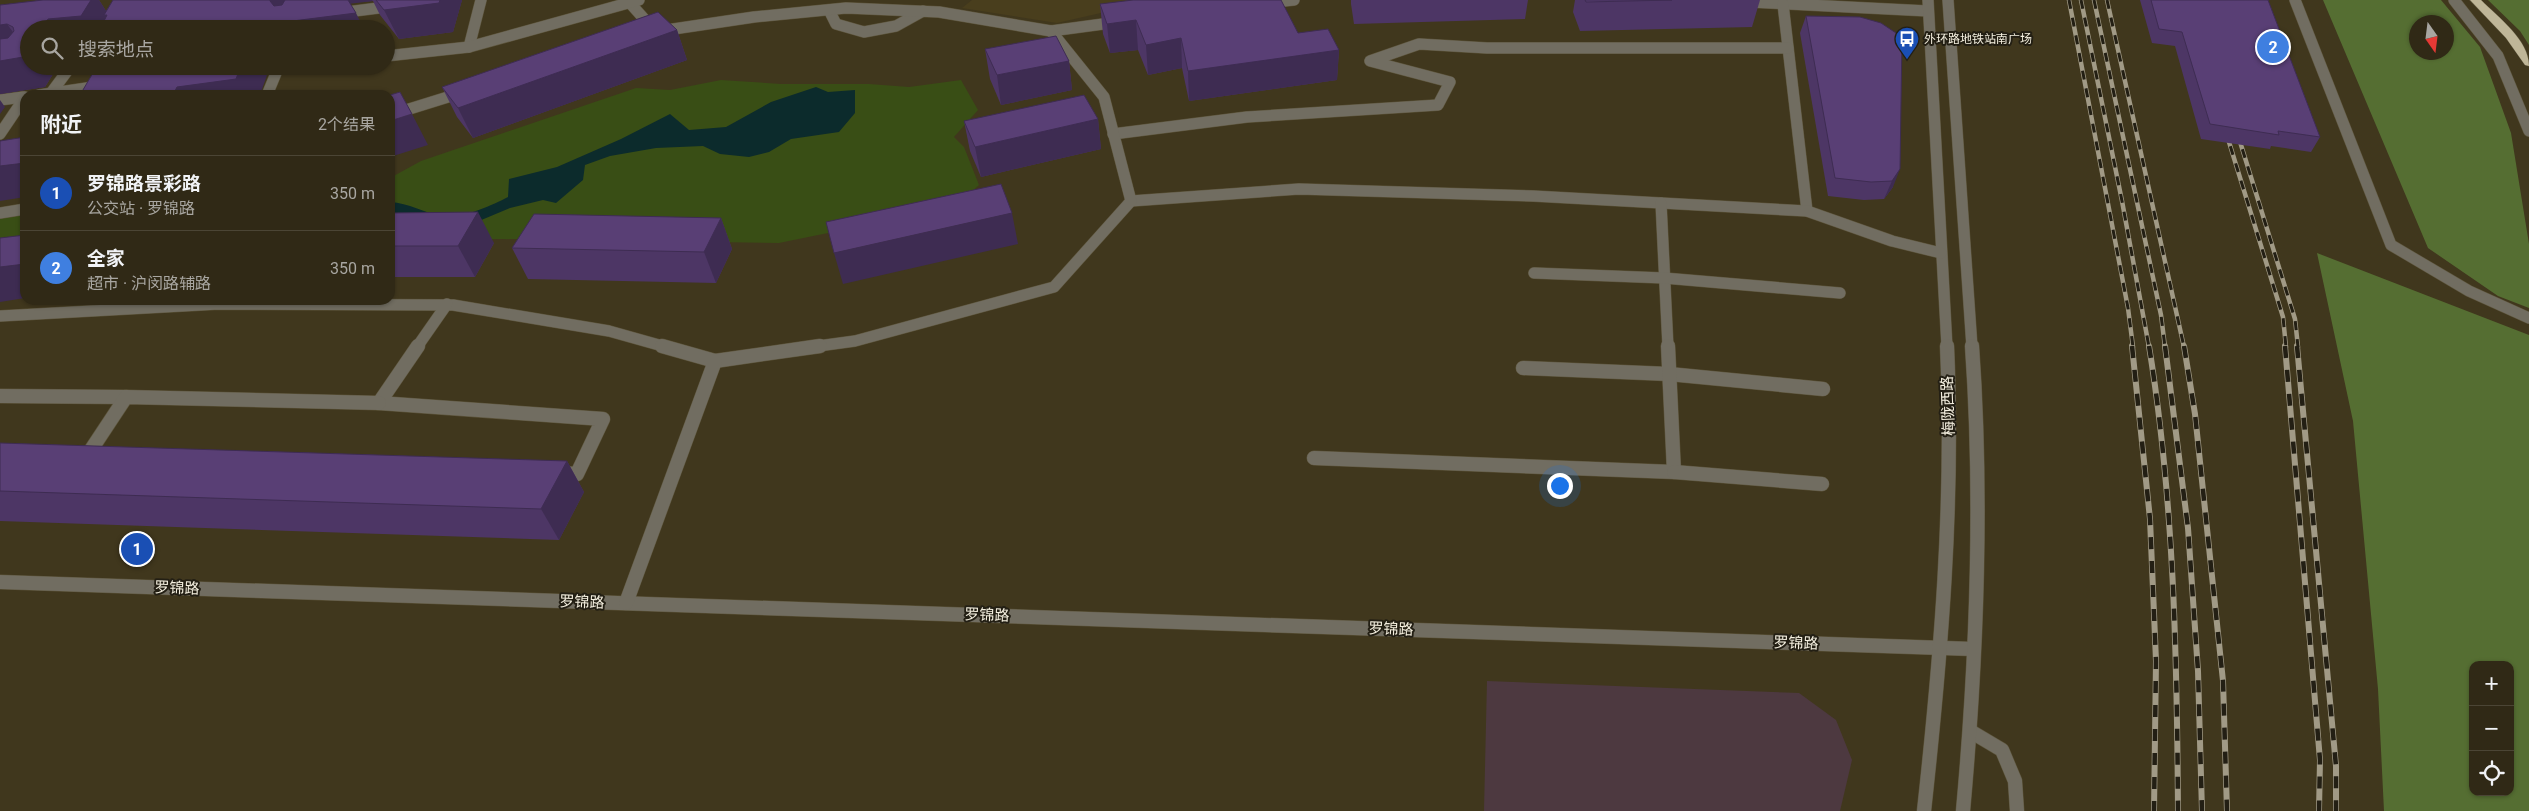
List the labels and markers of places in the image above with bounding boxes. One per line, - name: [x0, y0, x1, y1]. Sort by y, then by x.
- bus stop icon: 外环路地铁站南广场: [1894, 26, 1920, 60]
- pin: 2: [2257, 28, 2289, 66]
- place label: 外环路地铁站南广场: [1924, 32, 2032, 46]
- pin: 1: [121, 530, 153, 568]

